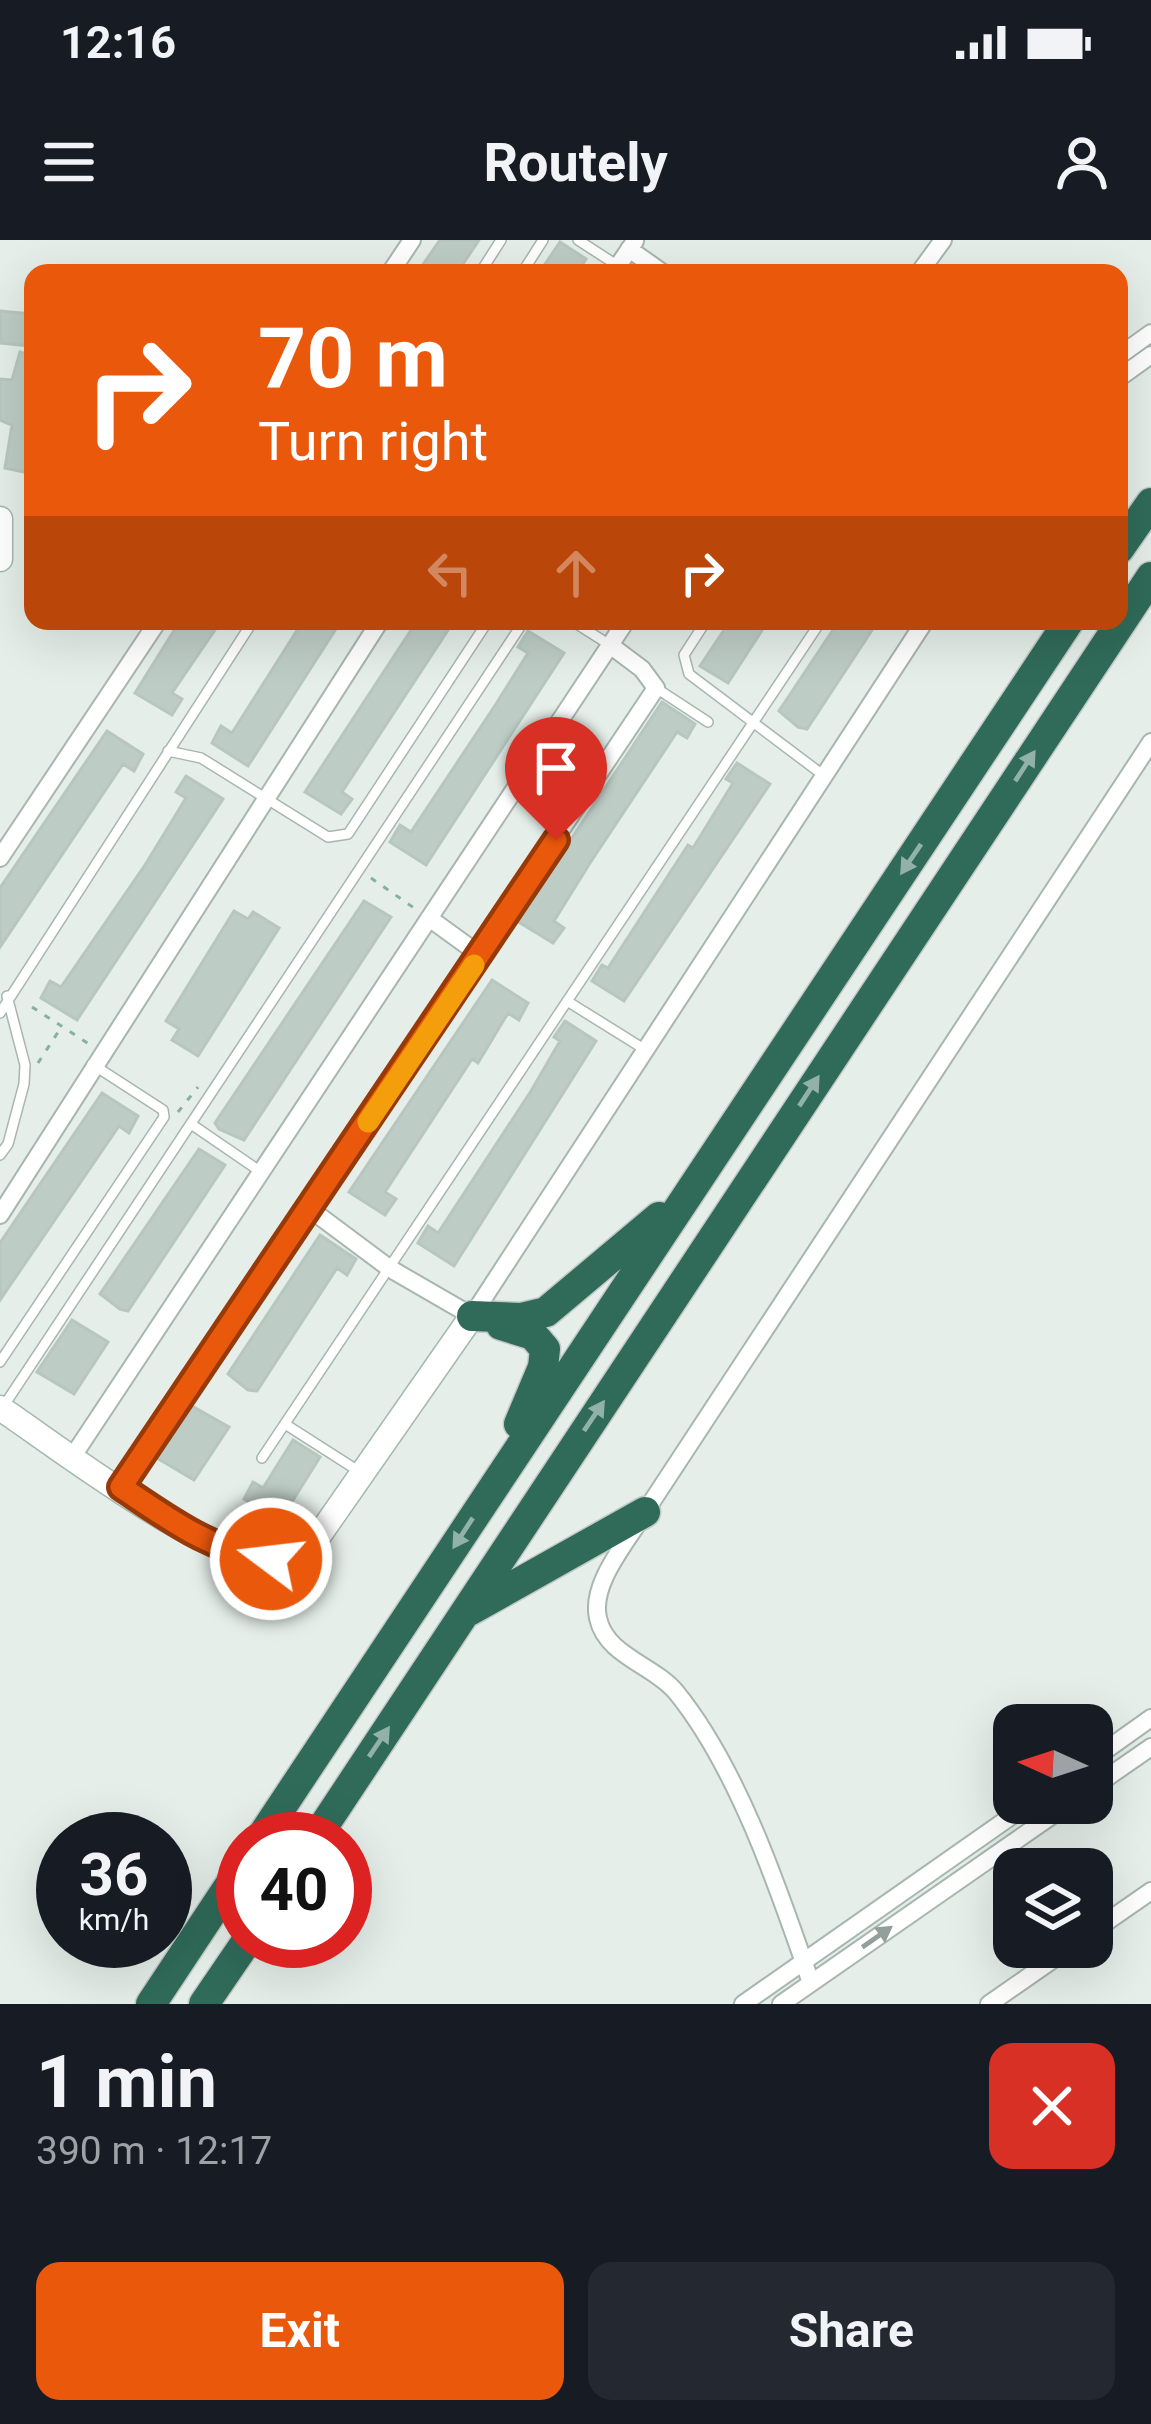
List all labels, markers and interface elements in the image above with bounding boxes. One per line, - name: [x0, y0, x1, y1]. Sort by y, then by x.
- text: 12:16: [60, 16, 176, 69]
- icon: menu: [36, 129, 102, 195]
- icon: person: [1049, 129, 1115, 195]
- text: Routely: [483, 131, 668, 194]
- text: 70 m: [258, 309, 448, 408]
- icon: right: [60, 312, 216, 468]
- text: Turn right: [258, 410, 488, 473]
- icon: left: [417, 540, 483, 606]
- icon: ahead: [543, 540, 609, 606]
- icon: right: [669, 540, 735, 606]
- pin: [505, 717, 607, 840]
- icon: arrive: [523, 735, 589, 801]
- one-way arrow: [1013, 749, 1036, 782]
- one-way arrow: [901, 842, 923, 875]
- one-way arrow: [798, 1074, 820, 1107]
- one-way arrow: [582, 1399, 604, 1432]
- position arrow: [208, 1496, 334, 1622]
- one-way arrow: [452, 1516, 474, 1549]
- north arrow: [993, 1704, 1113, 1824]
- map controls: [993, 1704, 1113, 1968]
- one-way arrow: [368, 1725, 390, 1758]
- speed limit sign: 40: [216, 1812, 372, 1968]
- text: 36: [80, 1839, 148, 1910]
- button: layers: [993, 1848, 1113, 1968]
- text: km/h: [79, 1902, 149, 1937]
- one-way arrow: [861, 1926, 893, 1949]
- text: 1 min: [36, 2040, 217, 2125]
- button: close: [989, 2043, 1115, 2169]
- text: 390 m · 12:17: [36, 2128, 272, 2174]
- button: Exit: [36, 2262, 564, 2400]
- button: Share: [588, 2262, 1115, 2400]

